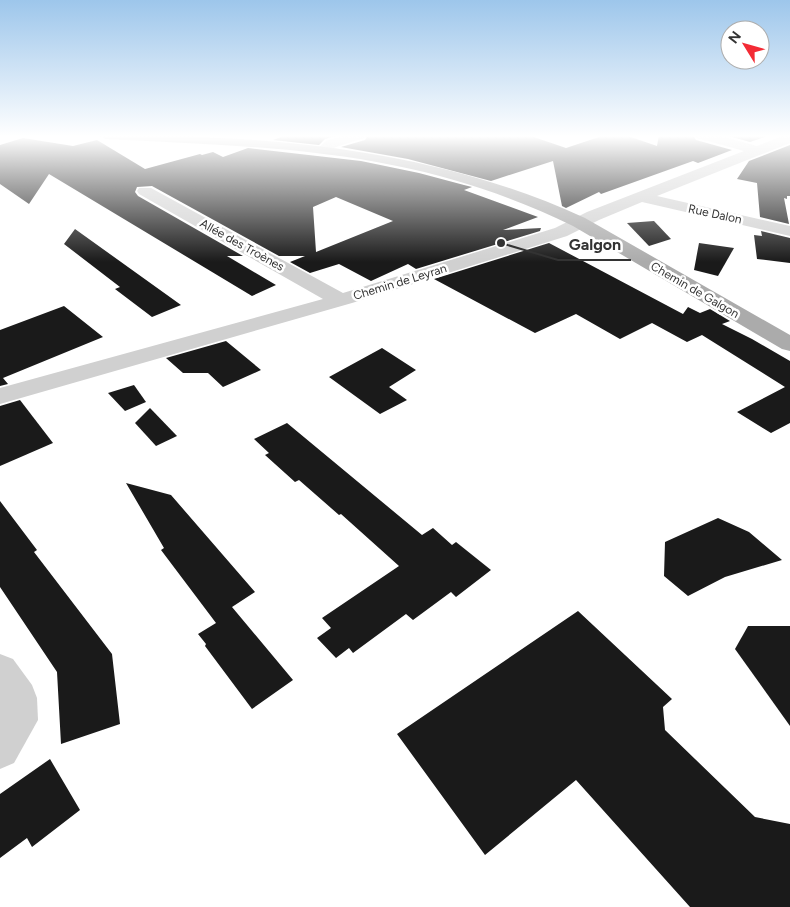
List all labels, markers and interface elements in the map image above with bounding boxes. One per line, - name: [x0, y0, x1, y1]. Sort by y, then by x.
- north arrow: [720, 20, 770, 70]
- text: N: [725, 28, 745, 47]
- street label: Rue Dalon: [687, 201, 743, 227]
- street label: Allée des Troènes: [197, 216, 287, 274]
- callout: Galgon: [558, 229, 631, 260]
- text: Galgon: [569, 235, 621, 254]
- street label: Chemin de Galgon: [648, 259, 742, 321]
- street label: Chemin de Leyran: [352, 261, 449, 303]

